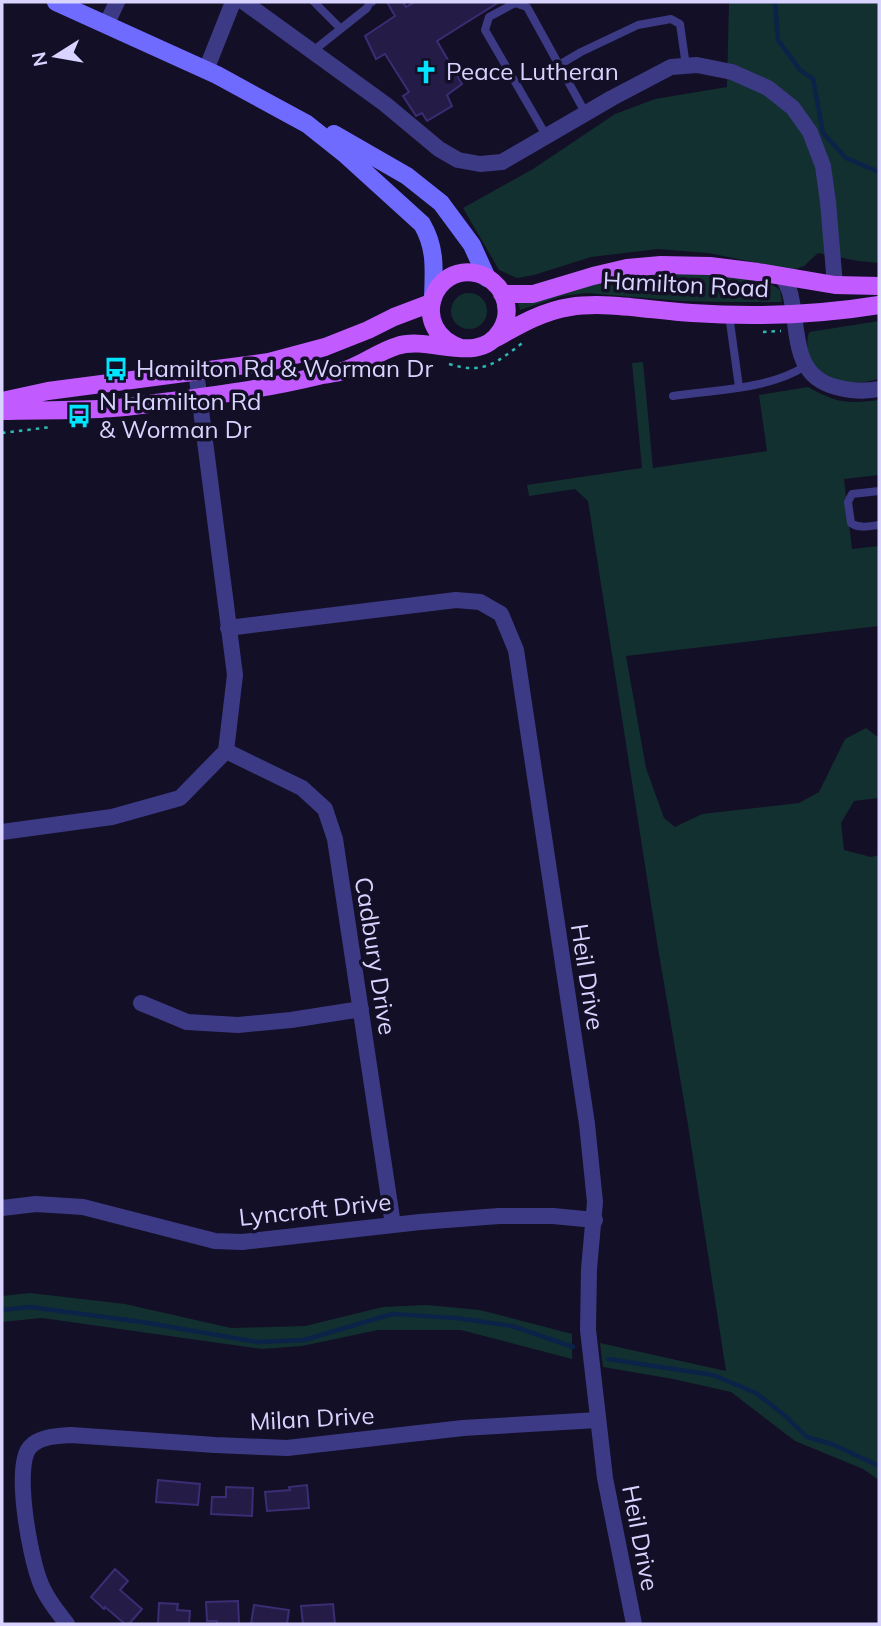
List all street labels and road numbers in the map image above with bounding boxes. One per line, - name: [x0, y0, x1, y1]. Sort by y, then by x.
- street label: Hamilton Road: [602, 265, 770, 303]
- street label: Cadbury Drive: [349, 875, 403, 1037]
- street label: Heil Drive: [565, 922, 611, 1032]
- street label: Lyncroft Drive: [237, 1186, 393, 1232]
- street label: Milan Drive: [249, 1400, 375, 1436]
- street label: Heil Drive: [616, 1482, 666, 1593]

